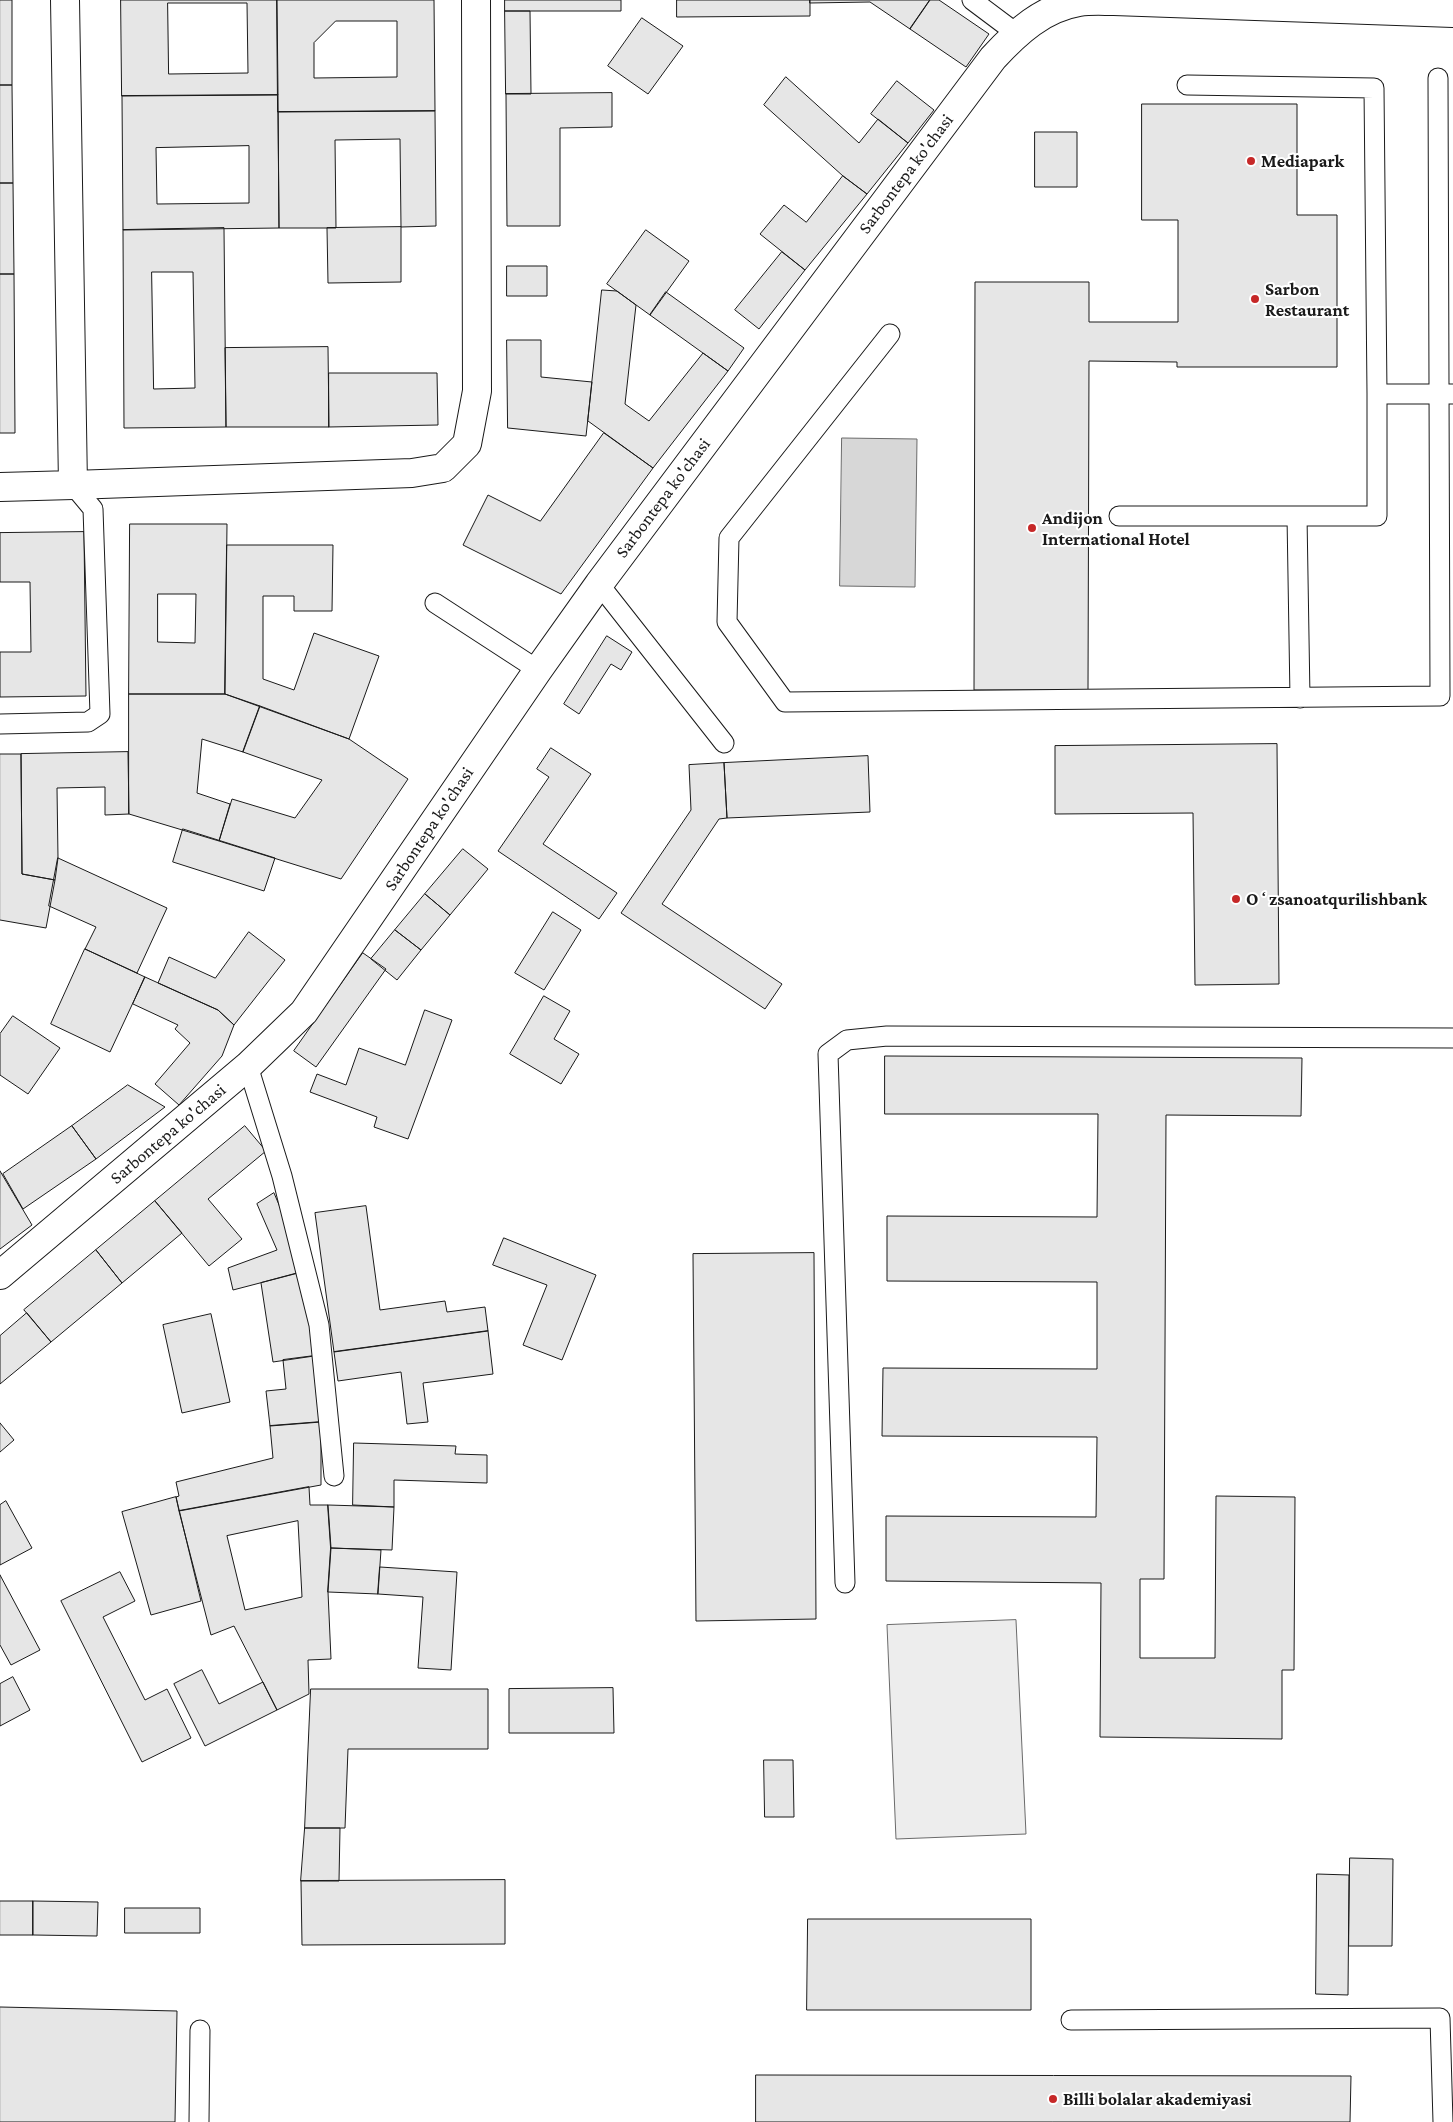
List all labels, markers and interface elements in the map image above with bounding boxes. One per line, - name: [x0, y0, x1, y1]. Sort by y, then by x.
- street label: Sarbontepa ko'chasi: [854, 110, 958, 238]
- place label: Mediapark: [1261, 150, 1344, 172]
- marker: Mediapark: [1245, 155, 1257, 167]
- place label: Sarbon Restaurant: [1265, 278, 1349, 320]
- marker: Sarbon Restaurant: [1249, 293, 1261, 305]
- street label: Sarbontepa ko'chasi: [611, 434, 715, 562]
- place label: Andijon International Hotel: [1042, 507, 1190, 550]
- marker: Andijon International Hotel: [1026, 522, 1038, 534]
- street label: Sarbontepa ko'chasi: [380, 763, 478, 895]
- place label: Oʻzsanoatqurilishbank: [1246, 888, 1427, 910]
- marker: Oʻzsanoatqurilishbank: [1230, 893, 1242, 905]
- street label: Sarbontepa ko'chasi: [106, 1079, 230, 1189]
- place label: Billi bolalar akademiyasi: [1063, 2088, 1252, 2110]
- marker: Billi bolalar akademiyasi: [1047, 2093, 1059, 2105]

